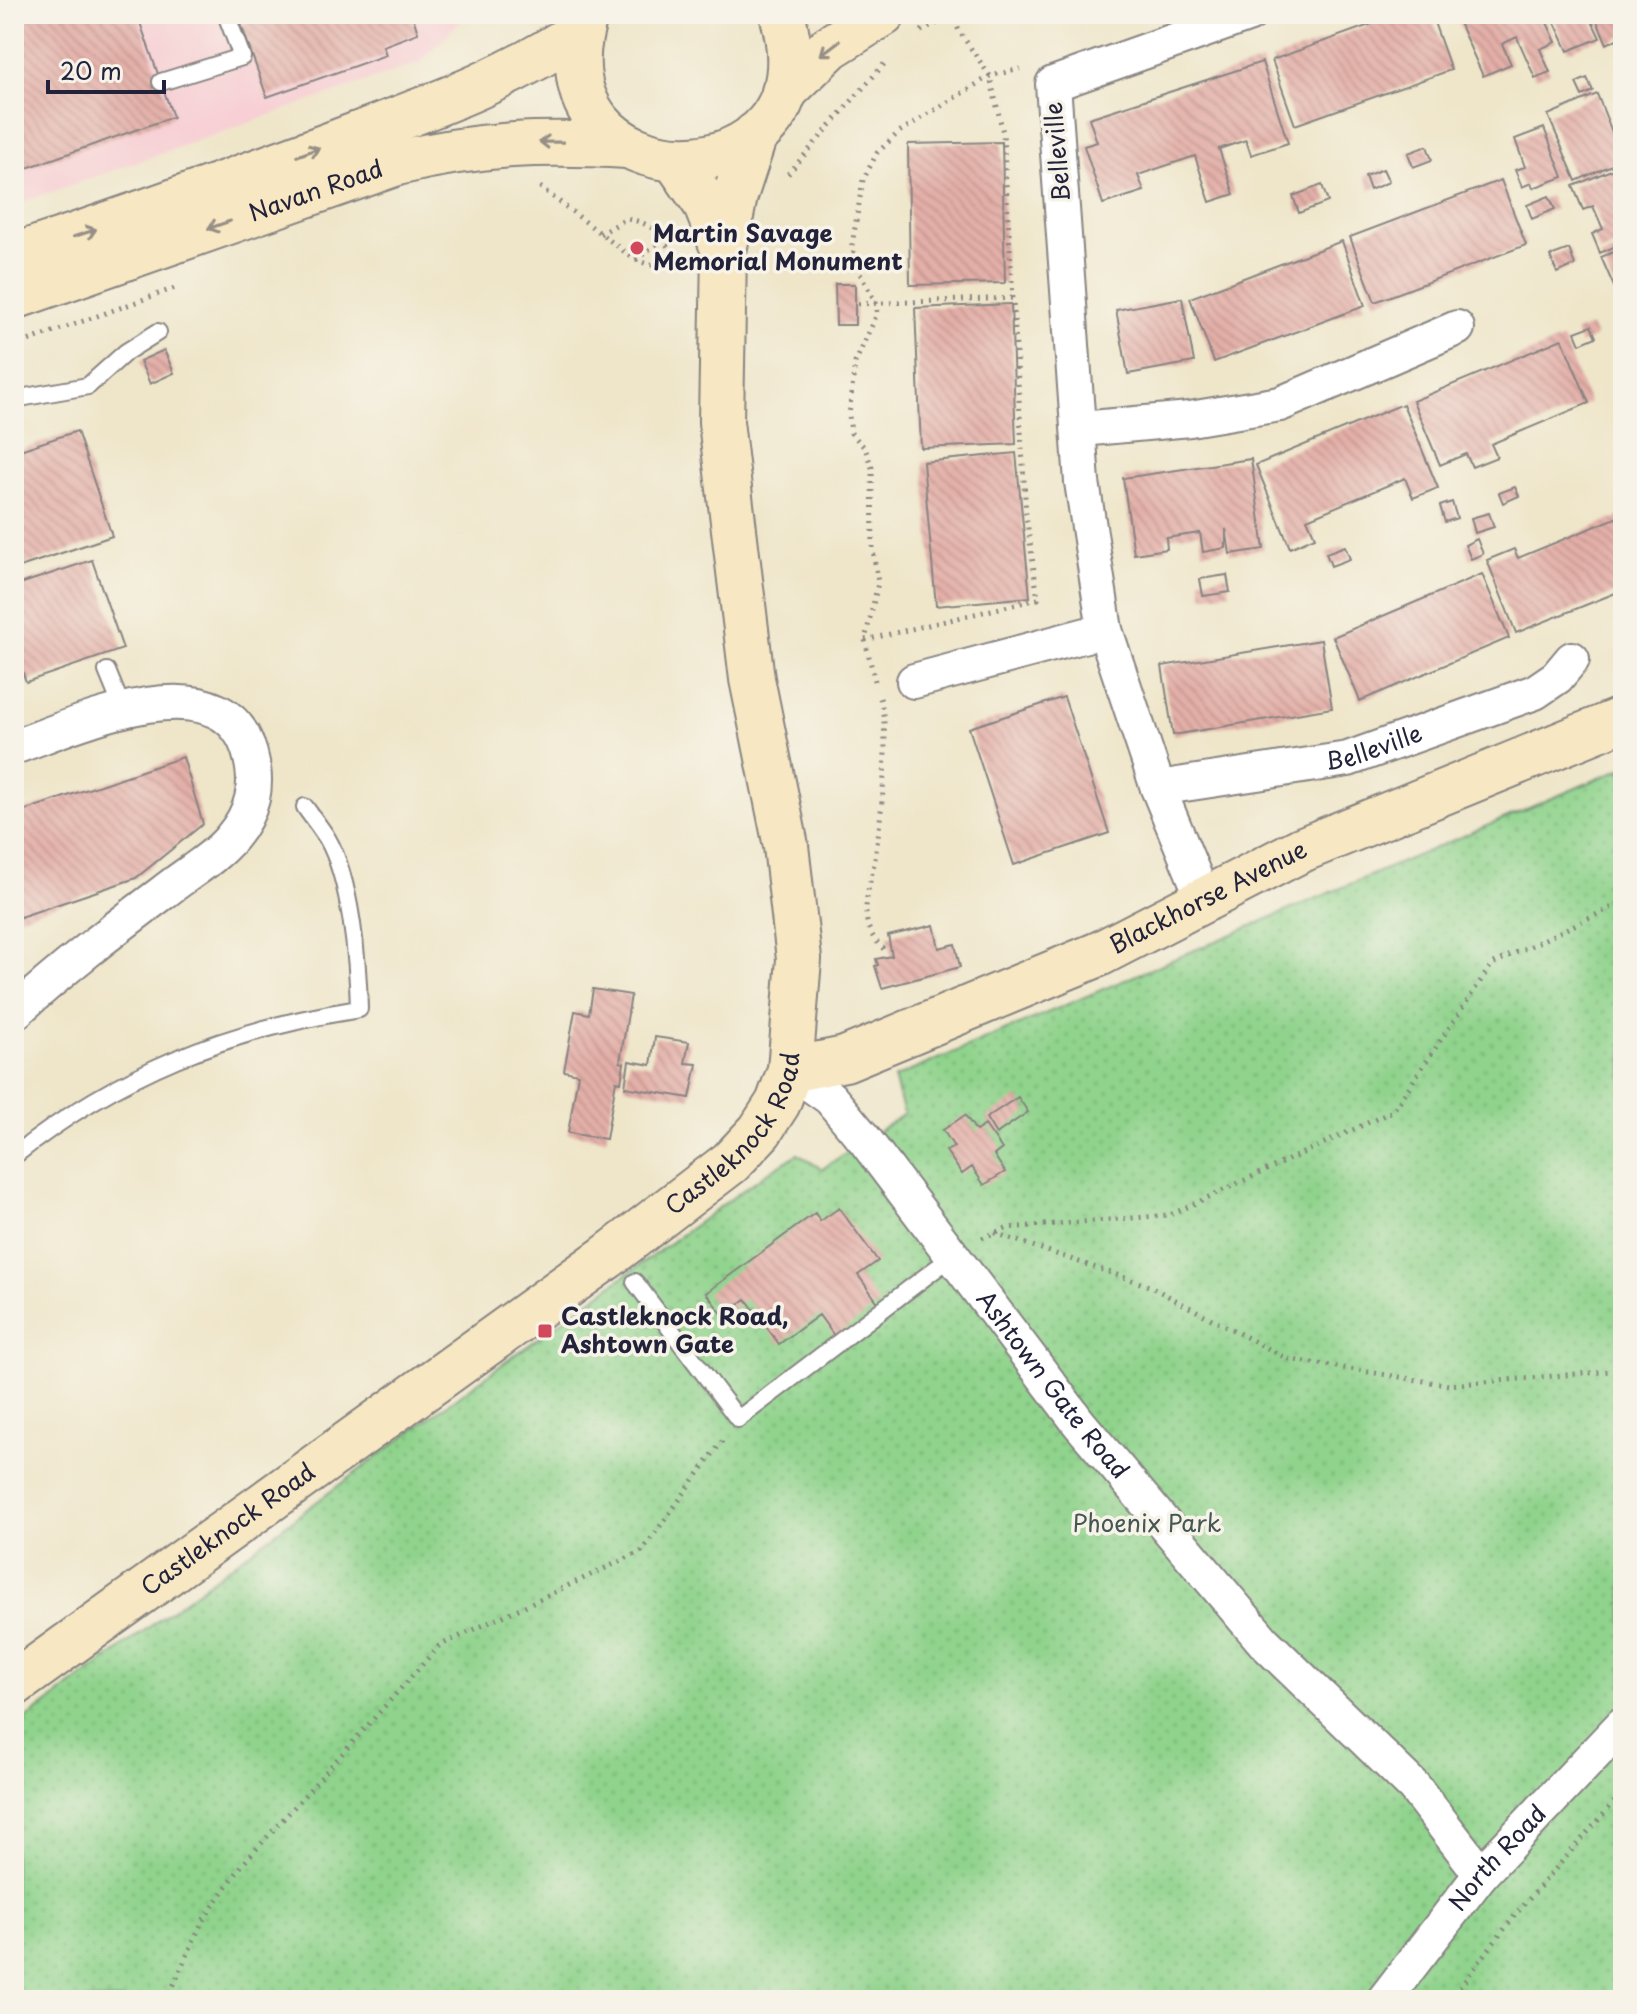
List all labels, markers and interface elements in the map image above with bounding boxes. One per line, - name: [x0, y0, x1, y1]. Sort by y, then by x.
- one-way arrow: [820, 40, 841, 57]
- scale bar: [48, 44, 164, 94]
- text: 20 m: [60, 52, 122, 88]
- street label: Belleville: [1034, 101, 1078, 204]
- one-way arrow: [538, 134, 564, 149]
- one-way arrow: [295, 144, 320, 159]
- street label: Navan Road: [243, 149, 387, 230]
- place label: Martin Savage Memorial Monument: [653, 214, 903, 278]
- one-way arrow: [207, 219, 232, 233]
- one-way arrow: [72, 224, 97, 239]
- marker: Martin Savage Memorial Monument: [628, 239, 646, 257]
- street label: Belleville: [1323, 714, 1427, 778]
- street label: Blackhorse Avenue: [1103, 830, 1312, 962]
- street label: Castleknock Road: [656, 1051, 807, 1223]
- street label: Ashtown Gate Road: [969, 1282, 1139, 1486]
- place label: Castleknock Road, Ashtown Gate: [561, 1297, 789, 1361]
- marker: Castleknock Road, Ashtown Gate: [536, 1322, 554, 1340]
- street label: Castleknock Road: [132, 1453, 322, 1603]
- park label: Phoenix Park: [1073, 1504, 1221, 1540]
- street label: North Road: [1439, 1796, 1554, 1918]

